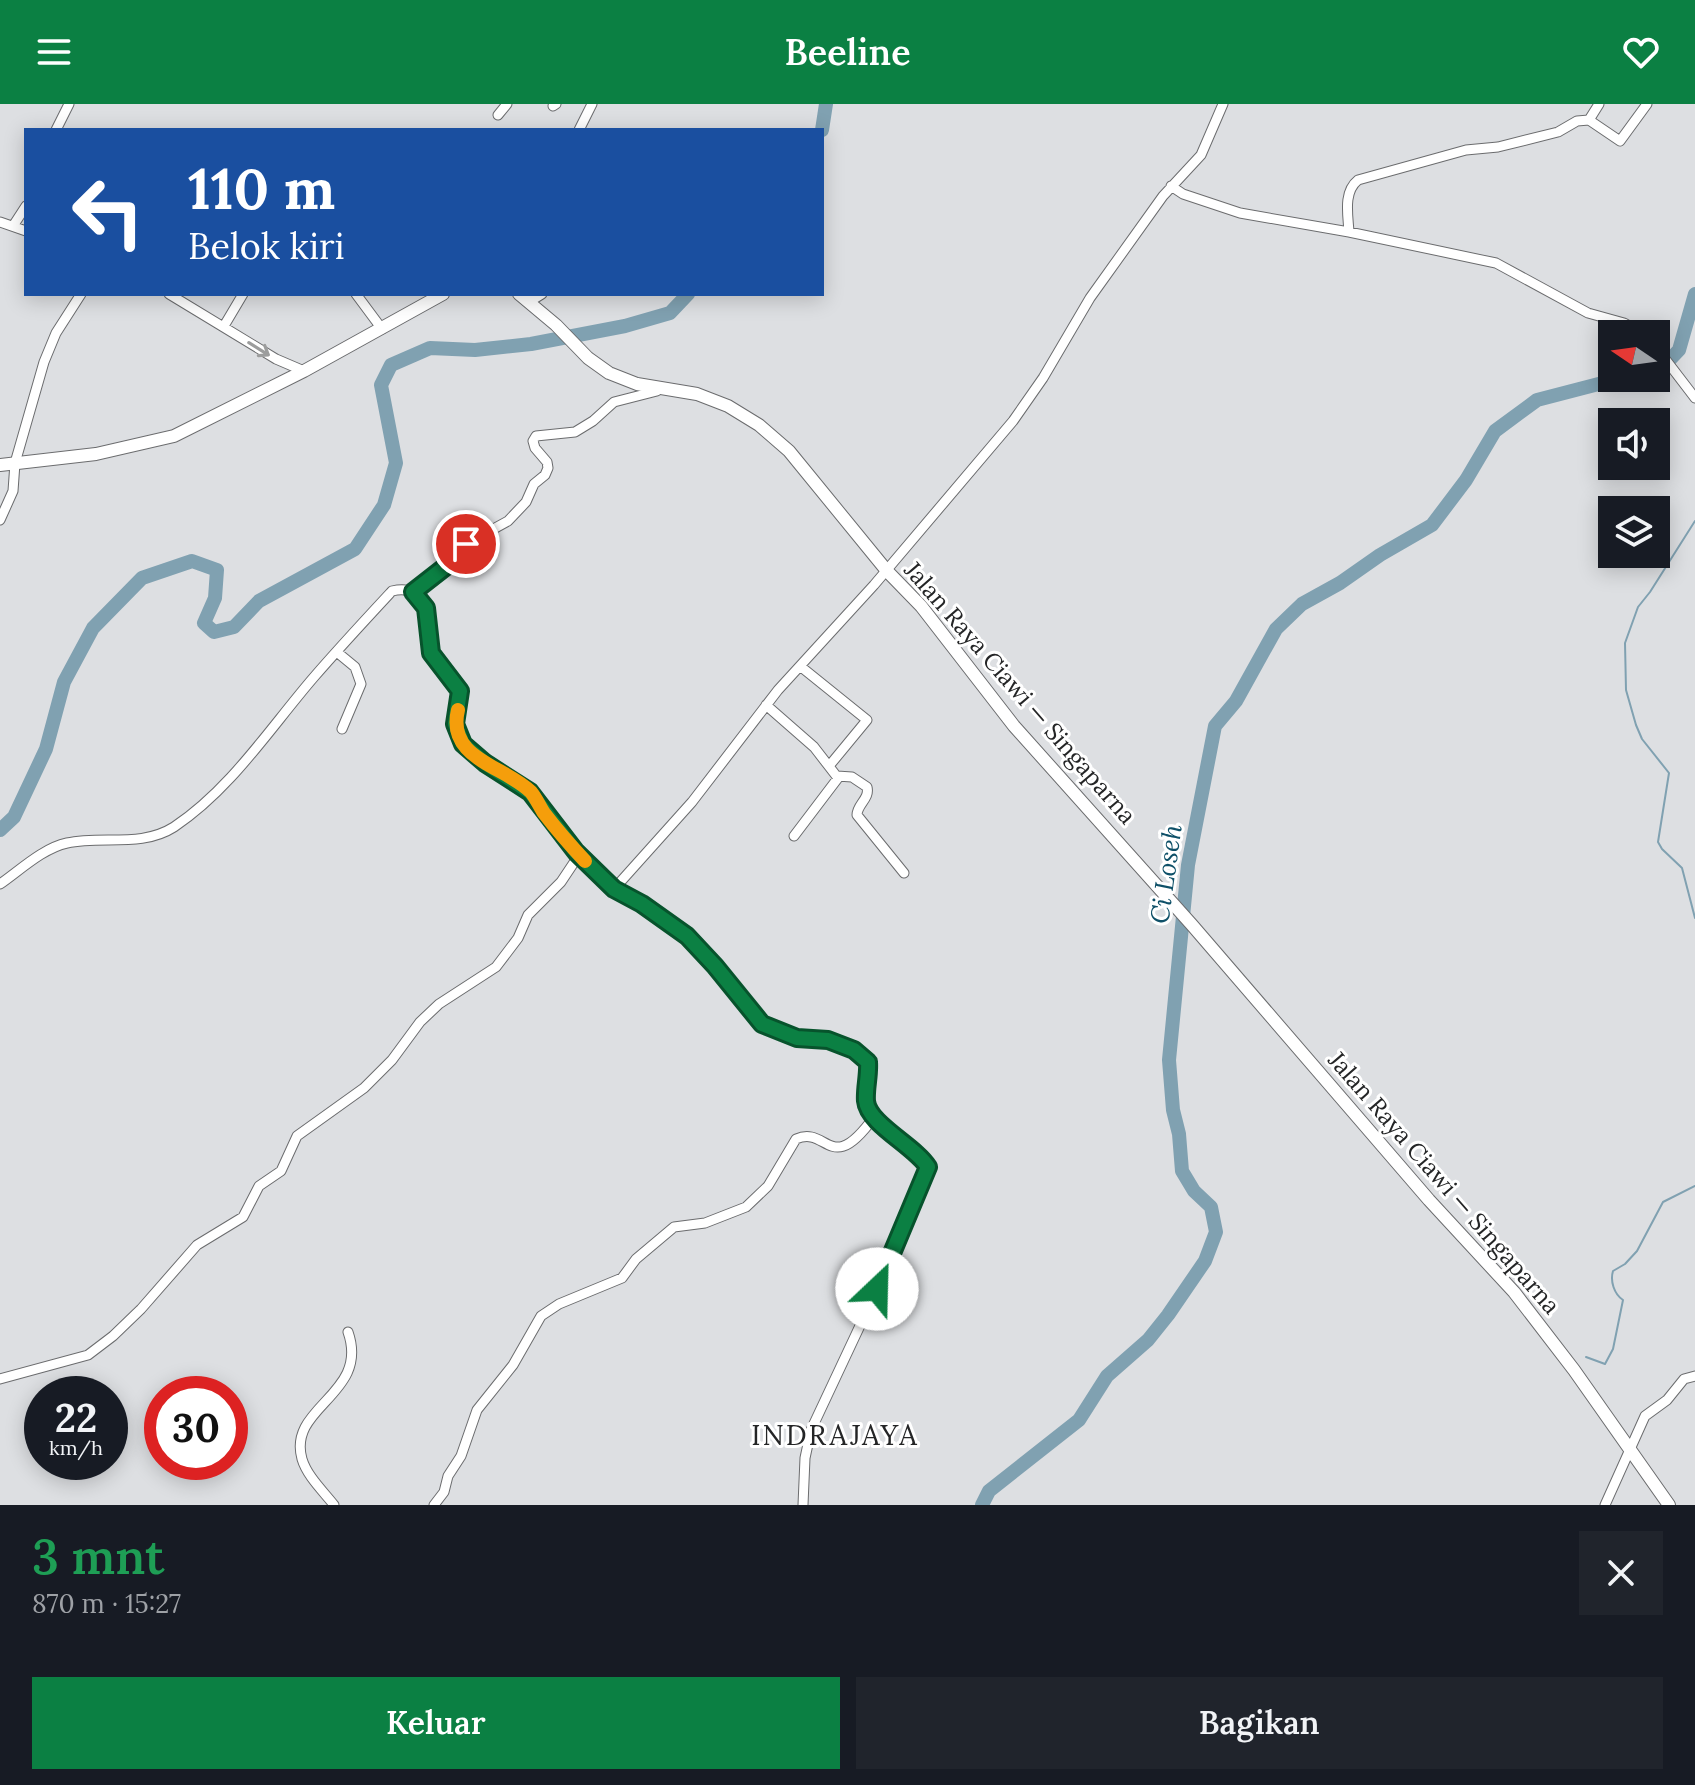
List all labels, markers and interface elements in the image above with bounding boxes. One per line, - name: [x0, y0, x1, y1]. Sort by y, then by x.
- text: Beeline: [784, 29, 911, 75]
- icon: menu: [32, 30, 76, 74]
- icon: heart: [1619, 30, 1663, 74]
- text: 110 m: [188, 153, 335, 224]
- icon: left: [56, 160, 160, 264]
- text: Belok kiri: [188, 223, 345, 269]
- north arrow: [1598, 320, 1670, 392]
- map controls: [1598, 320, 1670, 568]
- one-way arrow: [248, 340, 270, 357]
- button: sound: [1598, 408, 1670, 480]
- button: layers: [1598, 496, 1670, 568]
- pin: [432, 510, 500, 578]
- icon: arrive: [444, 522, 488, 566]
- street label: Jalan Raya Ciawi — Singaparna: [897, 554, 1143, 830]
- water label: Ci Loseh: [1142, 822, 1189, 926]
- street label: Jalan Raya Ciawi — Singaparna: [1321, 1044, 1567, 1320]
- position arrow: [835, 1247, 919, 1331]
- speed limit sign: 30: [144, 1376, 248, 1480]
- text: 22: [55, 1392, 97, 1443]
- district label: INDRAJAYA: [751, 1417, 919, 1453]
- text: km/h: [49, 1435, 103, 1460]
- text: 3 mnt: [32, 1526, 164, 1587]
- button: close: [1579, 1531, 1663, 1615]
- text: 870 m · 15:27: [32, 1587, 181, 1620]
- button: Keluar: [32, 1677, 840, 1769]
- button: Bagikan: [856, 1677, 1663, 1769]

